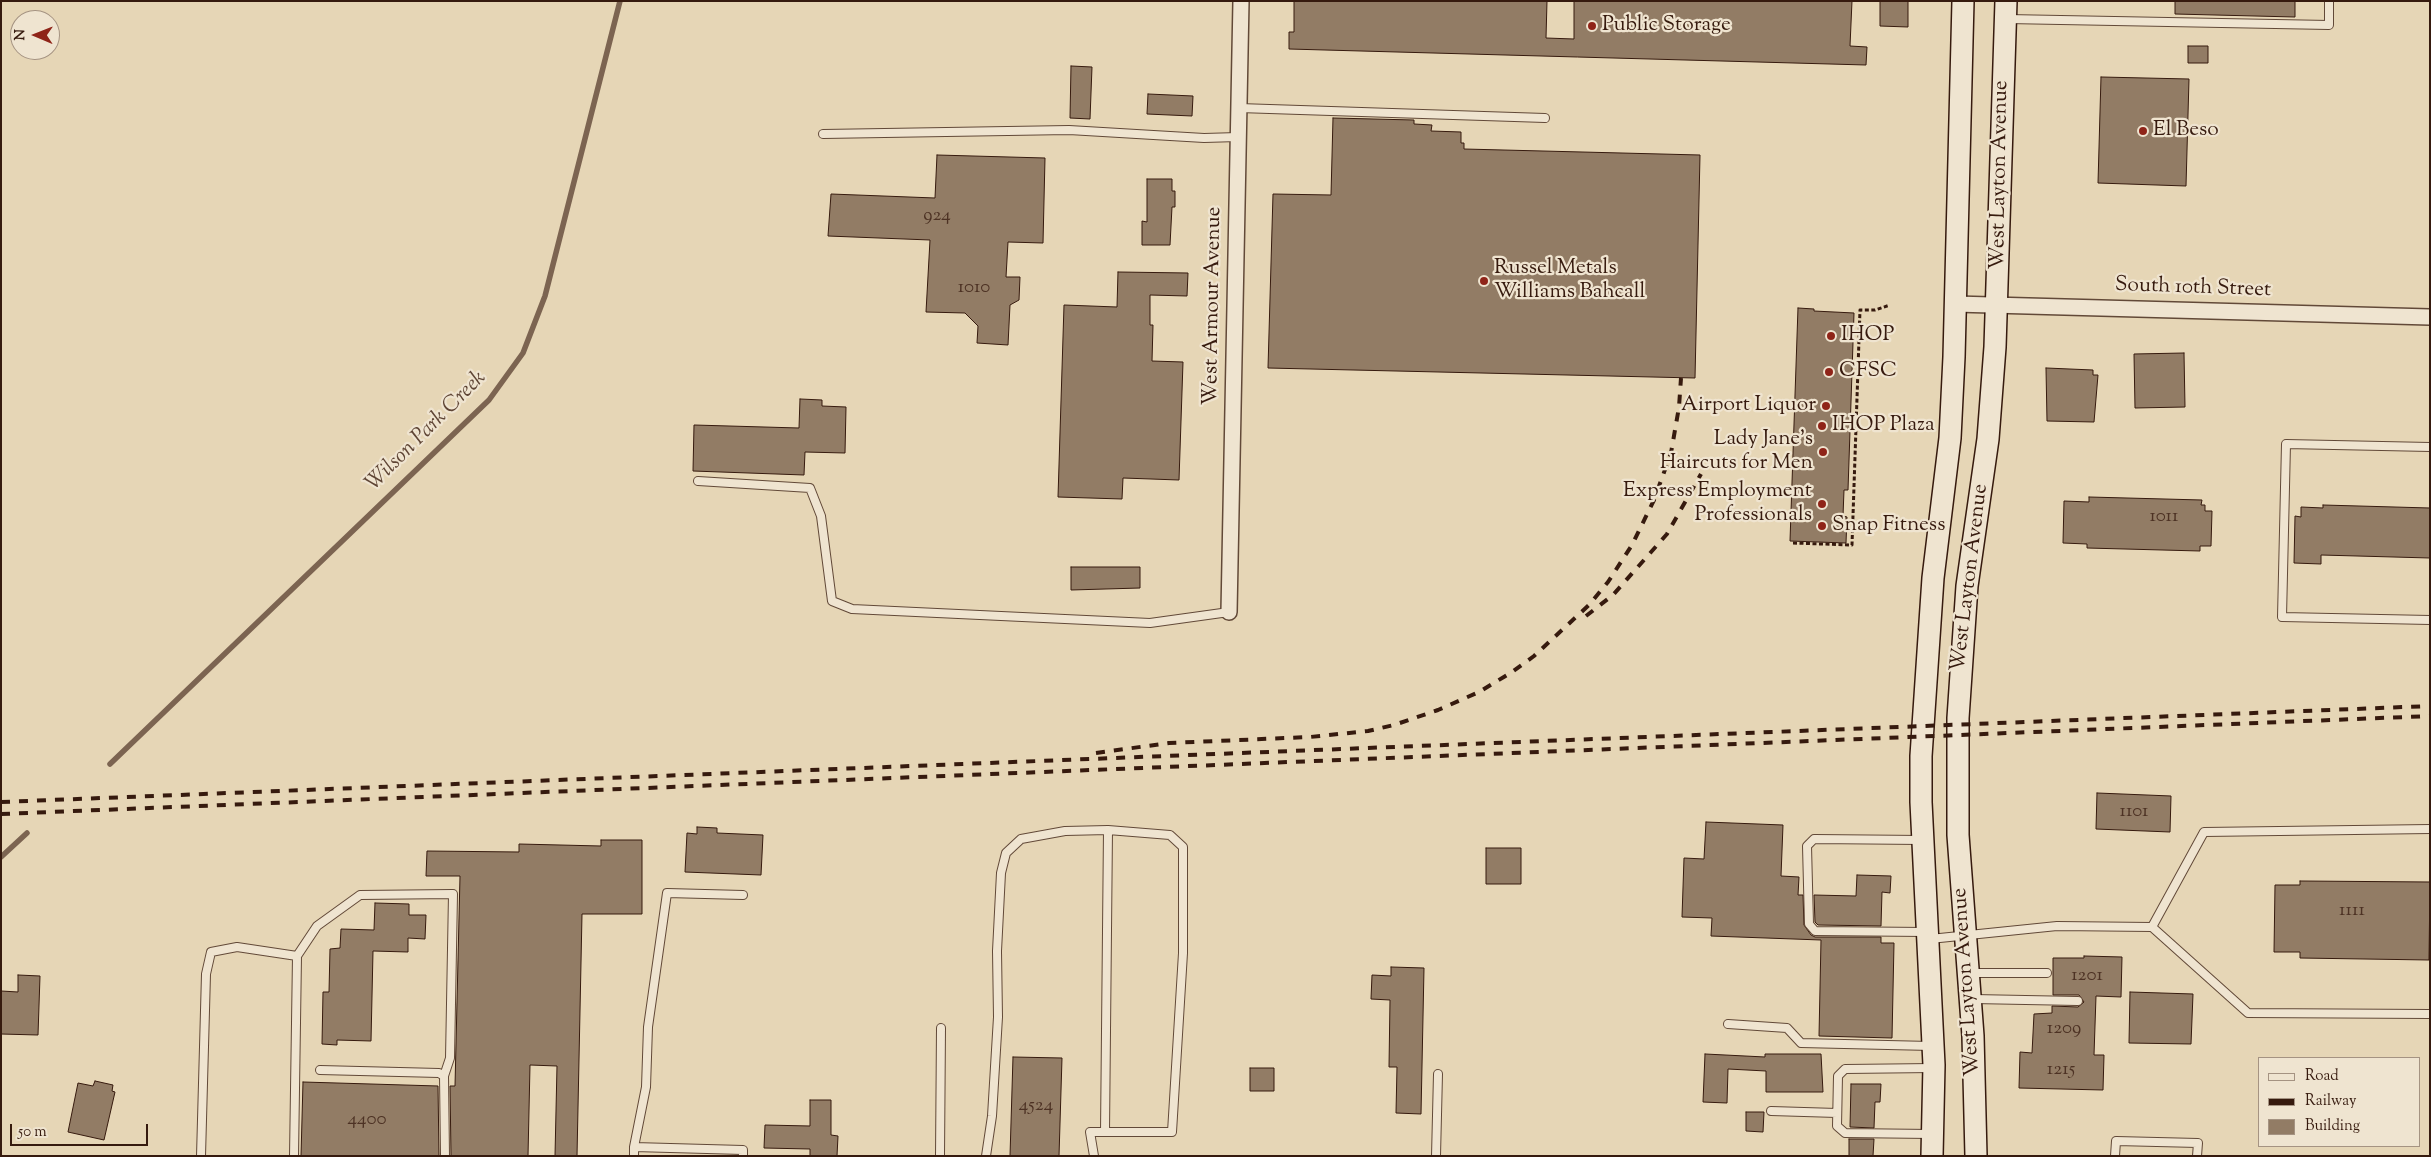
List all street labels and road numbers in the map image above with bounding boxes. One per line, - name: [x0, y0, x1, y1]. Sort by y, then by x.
- street label: West Layton Avenue: [1987, 80, 2015, 270]
- street label: West Armour Avenue: [1200, 206, 1228, 406]
- street label: South 10th Street: [2114, 274, 2272, 304]
- street label: West Layton Avenue: [1947, 483, 1995, 673]
- street label: West Layton Avenue: [1949, 887, 1987, 1077]

